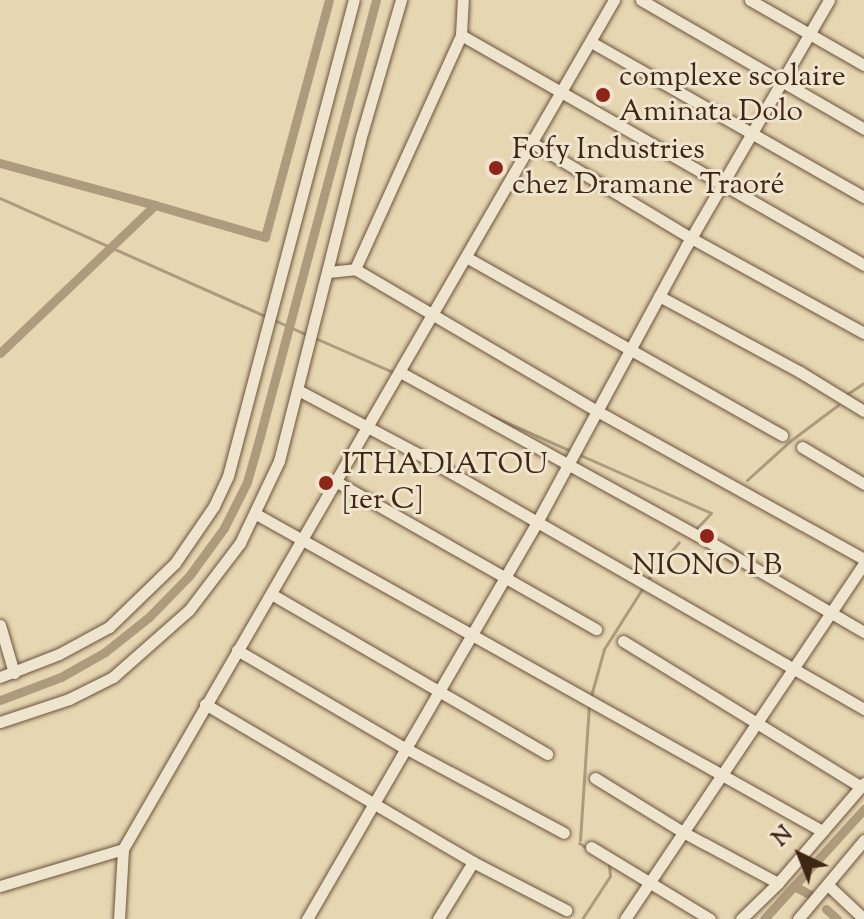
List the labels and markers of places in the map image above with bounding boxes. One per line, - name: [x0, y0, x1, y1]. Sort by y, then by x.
- place label: complexe scolaire Aminata Dolo: [619, 60, 846, 130]
- marker: complexe scolaire Aminata Dolo: [594, 86, 612, 104]
- place label: Fofy Industries chez Dramane Traoré: [512, 133, 784, 204]
- marker: Fofy Industries chez Dramane Traoré: [487, 159, 505, 177]
- place label: ITHADIATOU [1er C]: [342, 448, 547, 518]
- marker: ITHADIATOU [1er C]: [317, 474, 335, 492]
- marker: NIONO I B: [698, 527, 716, 545]
- place label: NIONO I B: [632, 549, 782, 585]

